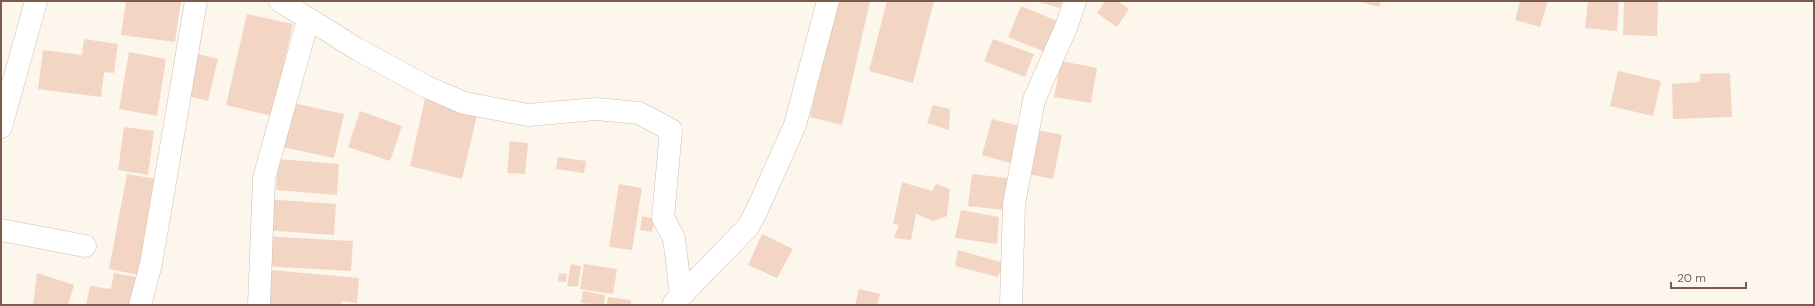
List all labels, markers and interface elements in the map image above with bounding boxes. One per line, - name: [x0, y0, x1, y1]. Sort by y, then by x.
- scale bar: [1671, 264, 1746, 290]
- text: 20 m: [1677, 270, 1706, 286]

